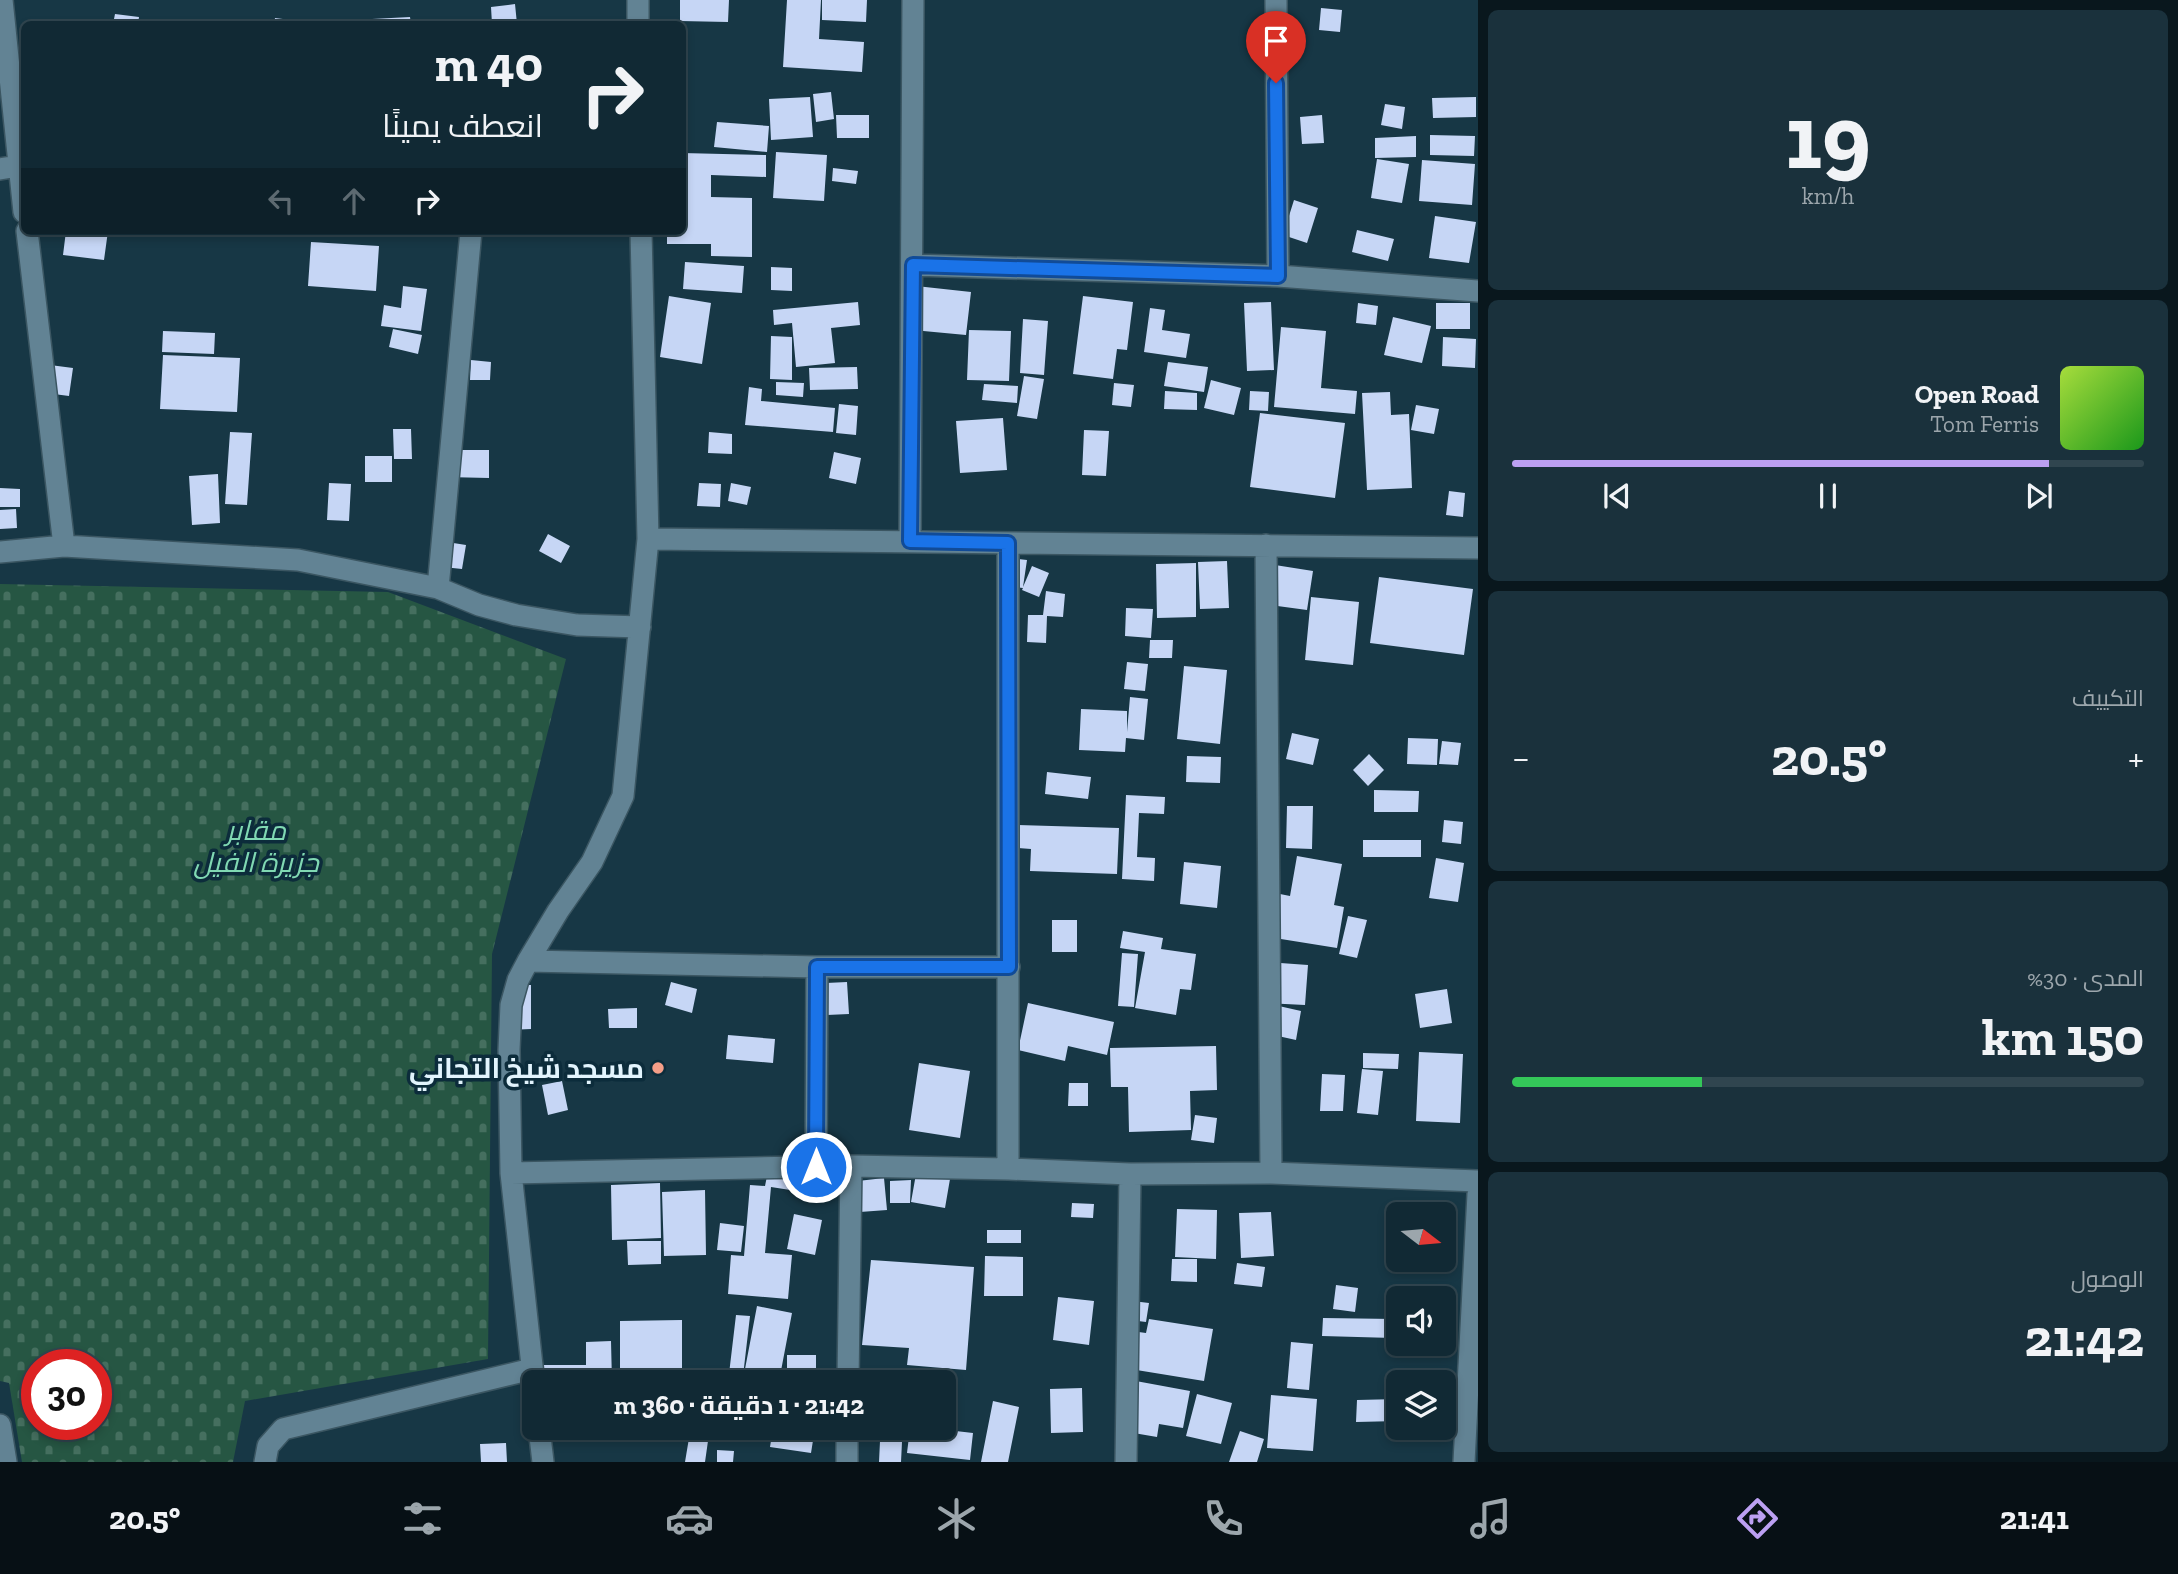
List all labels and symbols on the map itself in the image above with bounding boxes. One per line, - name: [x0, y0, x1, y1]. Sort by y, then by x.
- pin: [1246, 11, 1306, 83]
- park label: مقابر جزيرة الفيل: [193, 814, 320, 879]
- place label: مسجد شيخ التجاني: [409, 1052, 644, 1091]
- marker: مسجد شيخ التجاني: [650, 1060, 666, 1076]
- position arrow: [779, 1130, 853, 1204]
- north arrow: [1386, 1202, 1456, 1272]
- speed limit sign: 30: [21, 1349, 112, 1440]

